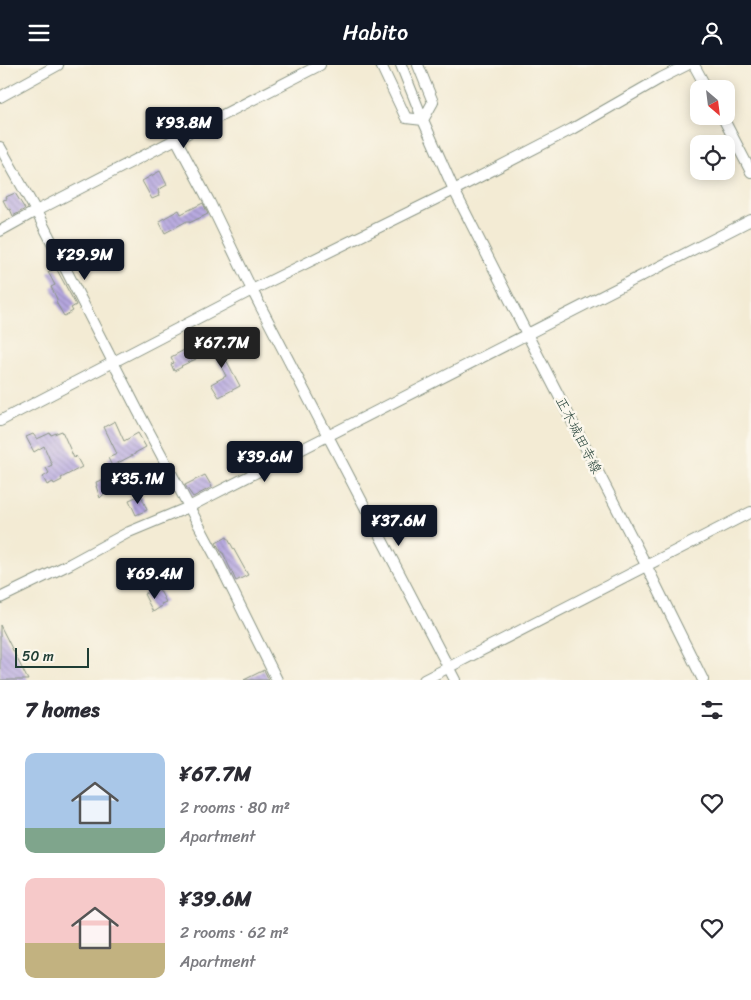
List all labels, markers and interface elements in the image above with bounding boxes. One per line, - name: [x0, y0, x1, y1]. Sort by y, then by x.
- text: Habito: [343, 13, 408, 52]
- icon: menu: [25, 19, 53, 47]
- icon: person: [698, 19, 726, 47]
- north arrow: [690, 80, 735, 125]
- map controls: [690, 80, 735, 180]
- pin: ¥93.8M: [143, 107, 225, 149]
- text: ¥93.8M: [156, 108, 212, 137]
- button: locate: [690, 135, 735, 180]
- pin: ¥29.9M: [44, 239, 126, 281]
- text: ¥29.9M: [57, 240, 113, 269]
- pin: ¥67.7M: [181, 327, 263, 369]
- text: ¥67.7M: [195, 328, 249, 357]
- street label: 正木城田寺線: [548, 392, 609, 478]
- pin: ¥39.6M: [224, 441, 306, 483]
- text: ¥39.6M: [238, 442, 292, 471]
- pin: ¥35.1M: [97, 463, 179, 505]
- text: ¥35.1M: [112, 464, 164, 493]
- pin: ¥37.6M: [358, 505, 440, 547]
- text: ¥37.6M: [372, 506, 426, 535]
- pin: ¥69.4M: [114, 557, 196, 600]
- text: ¥69.4M: [127, 559, 183, 588]
- text: 50 m: [22, 644, 54, 669]
- scale bar: [15, 645, 89, 668]
- text: 7 homes: [25, 691, 100, 729]
- icon: filters: [698, 696, 726, 724]
- text: ¥67.7M: [180, 755, 251, 793]
- icon: home: [65, 773, 125, 833]
- icon: heart: [698, 789, 726, 817]
- text: 2 rooms · 80 m²: [180, 793, 290, 822]
- text: Apartment: [180, 822, 256, 851]
- text: ¥39.6M: [180, 880, 251, 918]
- icon: home: [65, 898, 125, 958]
- icon: heart: [698, 914, 726, 942]
- text: 2 rooms · 62 m²: [180, 918, 289, 947]
- text: Apartment: [180, 947, 256, 976]

